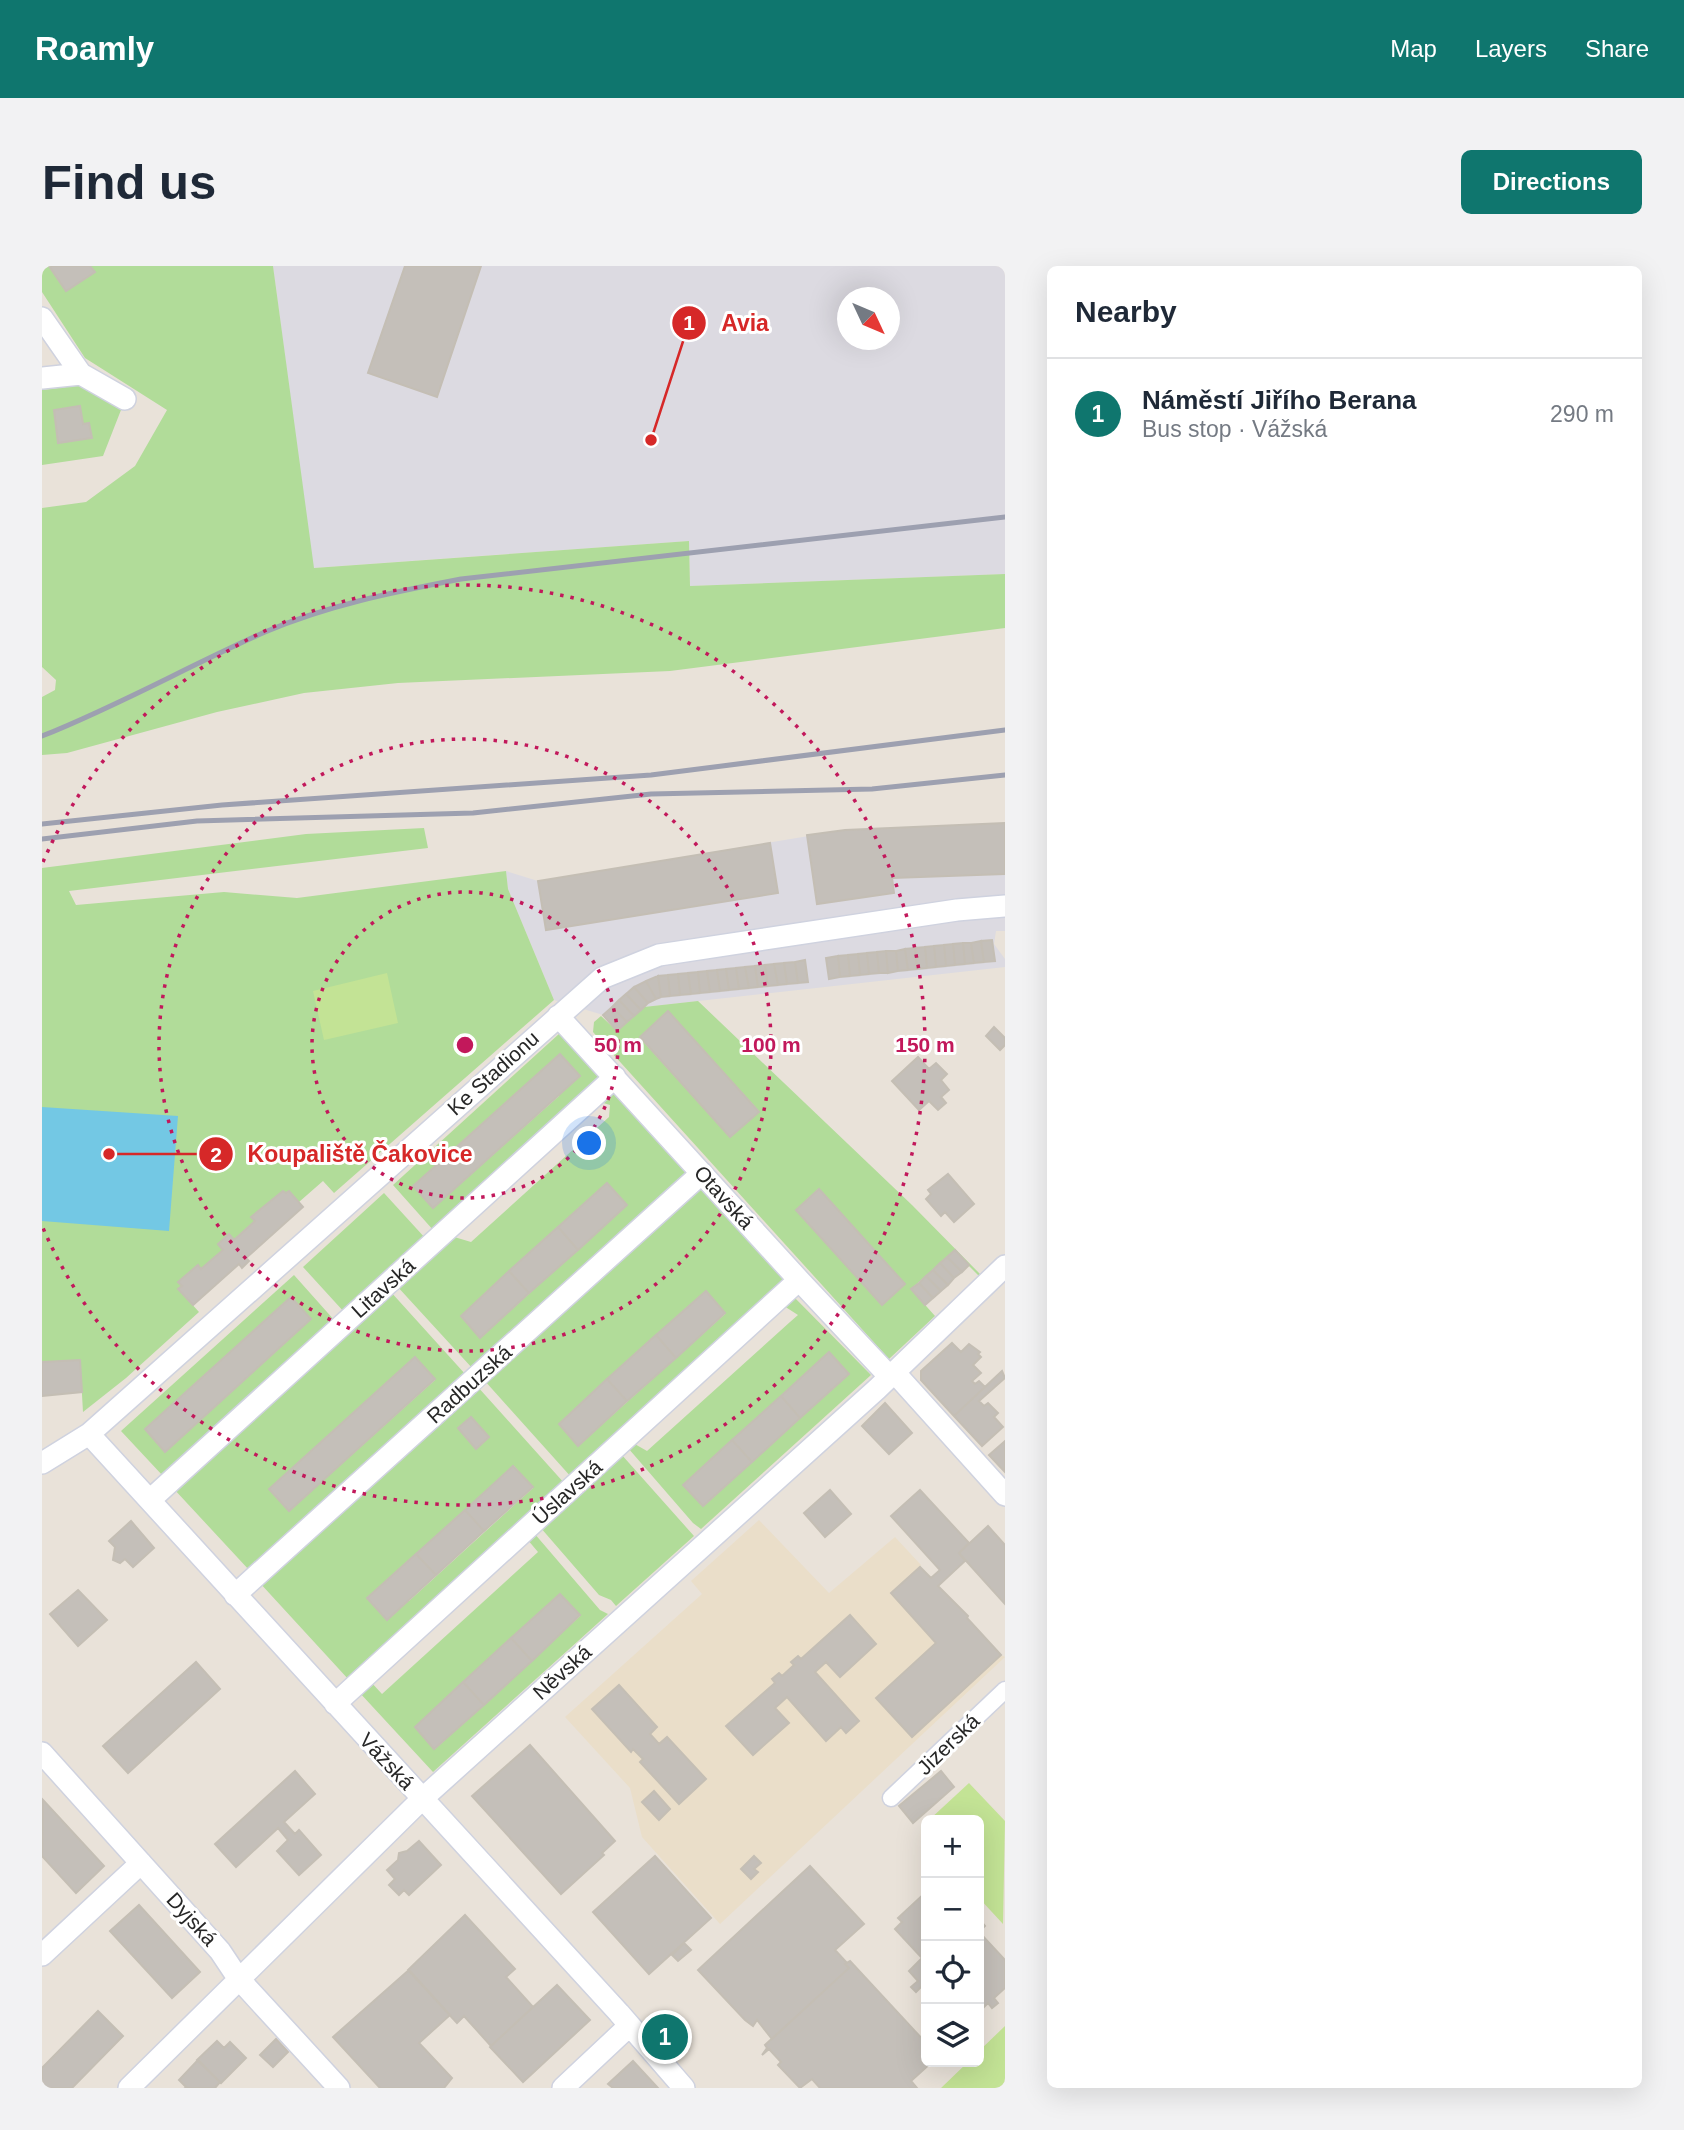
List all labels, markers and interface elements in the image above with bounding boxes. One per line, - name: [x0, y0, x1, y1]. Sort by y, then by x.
- text: Roamly: [35, 30, 154, 67]
- text: Map: [1390, 35, 1437, 62]
- text: Layers: [1475, 35, 1547, 62]
- text: Share: [1585, 35, 1649, 62]
- button: Directions: [1461, 150, 1642, 214]
- text: Find us: [42, 155, 216, 209]
- north arrow: [837, 287, 900, 350]
- text: Nearby: [1075, 295, 1177, 328]
- callout: Avia: [672, 301, 783, 345]
- text: Avia: [721, 310, 769, 336]
- text: 1: [683, 311, 695, 334]
- text: Náměstí Jiřího Berana: [1142, 385, 1417, 415]
- text: 1: [1092, 401, 1104, 427]
- text: 290 m: [1550, 401, 1614, 427]
- text: Bus stop · Vážská: [1142, 416, 1327, 442]
- street label: Ke Stadionu: [443, 1026, 543, 1120]
- centre of rings: [453, 1033, 477, 1057]
- text: 50 m: [594, 1033, 642, 1056]
- text: 100 m: [741, 1033, 801, 1056]
- text: 150 m: [895, 1033, 955, 1056]
- your location: [572, 1126, 606, 1160]
- callout: Koupaliště Čakovice: [198, 1132, 486, 1176]
- text: Koupaliště Čakovice: [248, 1140, 472, 1167]
- text: 2: [210, 1143, 222, 1166]
- street label: Otavská: [690, 1161, 759, 1234]
- street label: Litavská: [347, 1253, 420, 1322]
- street label: Radbuzská: [422, 1340, 516, 1428]
- street label: Úslavská: [528, 1455, 607, 1529]
- street label: Něvská: [528, 1640, 596, 1704]
- street label: Jizerská: [912, 1709, 984, 1779]
- street label: Vážská: [355, 1728, 419, 1794]
- map controls: [921, 1815, 984, 2067]
- button: +: [921, 1815, 984, 1878]
- button: −: [921, 1878, 984, 1941]
- street label: Dyjská: [162, 1888, 222, 1950]
- button: locate: [921, 1941, 984, 2004]
- button: layers: [921, 2004, 984, 2067]
- pin: 1: [642, 2011, 688, 2063]

